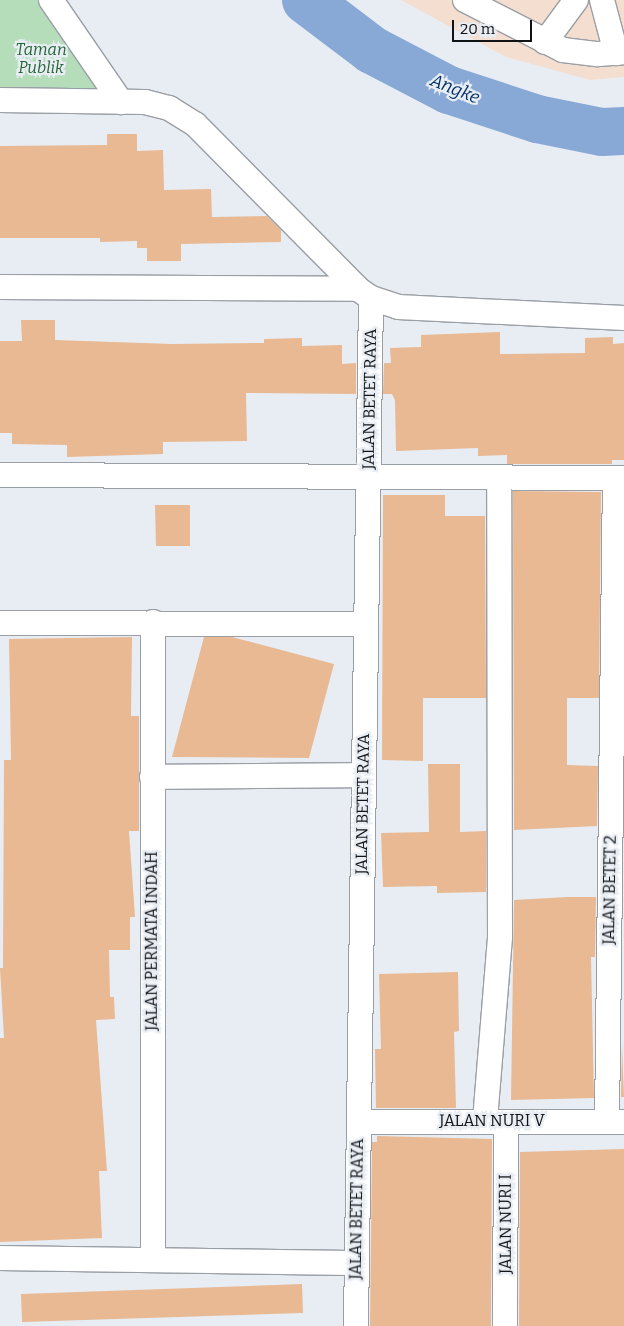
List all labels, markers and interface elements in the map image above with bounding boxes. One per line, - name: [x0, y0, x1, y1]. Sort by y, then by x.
- scale bar: [454, 10, 534, 42]
- text: 20 m: [460, 20, 495, 38]
- park label: Taman Publik: [15, 40, 67, 78]
- water label: Angke: [427, 69, 483, 109]
- street label: JALAN BETET RAYA: [359, 328, 381, 470]
- street label: JALAN BETET RAYA: [352, 733, 374, 875]
- street label: JALAN BETET 2: [599, 835, 621, 945]
- street label: JALAN PERMATA INDAH: [142, 851, 162, 1031]
- street label: JALAN NURI V: [439, 1111, 545, 1131]
- street label: JALAN BETET RAYA: [346, 1138, 368, 1280]
- street label: JALAN NURI I: [496, 1174, 516, 1274]

